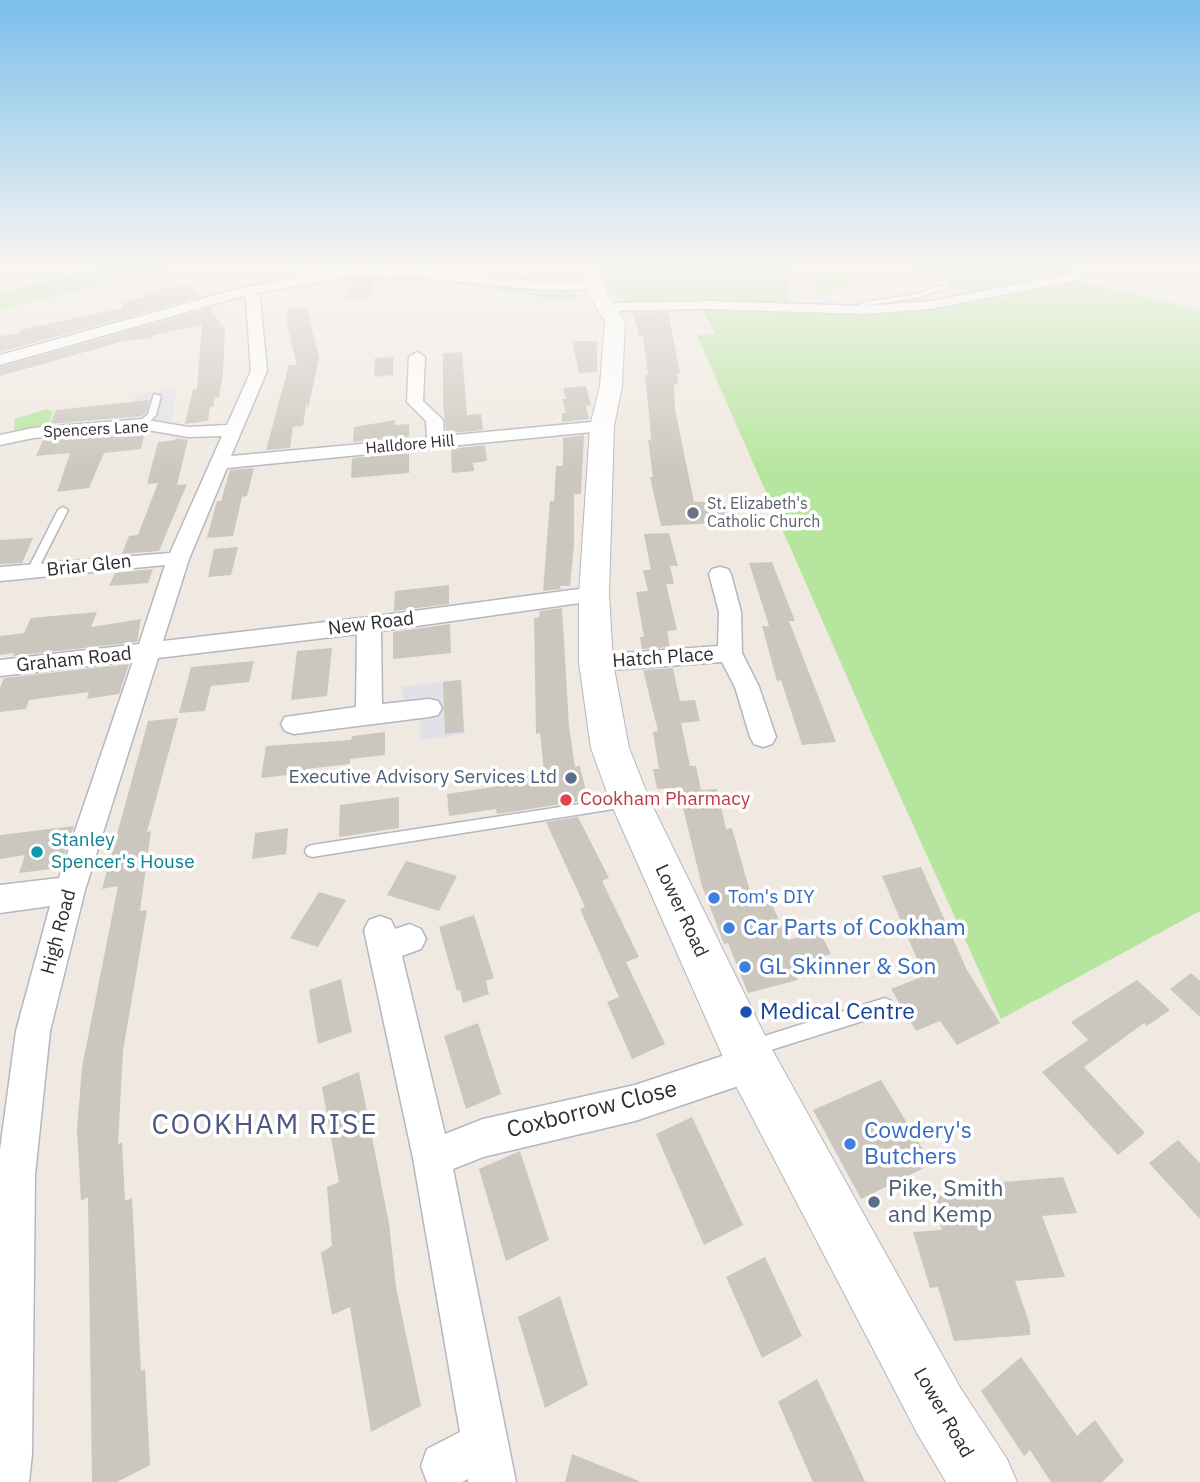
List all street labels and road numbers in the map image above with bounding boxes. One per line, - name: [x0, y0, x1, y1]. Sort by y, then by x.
- street label: Spencers Lane: [43, 418, 149, 442]
- street label: Halldore Hill: [365, 432, 455, 458]
- street label: Briar Glen: [45, 550, 133, 582]
- street label: New Road: [327, 607, 415, 641]
- street label: Graham Road: [15, 643, 133, 677]
- street label: Hatch Place: [611, 643, 715, 673]
- street label: Lower Road: [650, 861, 712, 961]
- street label: High Road: [37, 887, 81, 977]
- street label: Coxborrow Close: [504, 1075, 680, 1145]
- street label: Lower Road: [908, 1364, 978, 1462]

